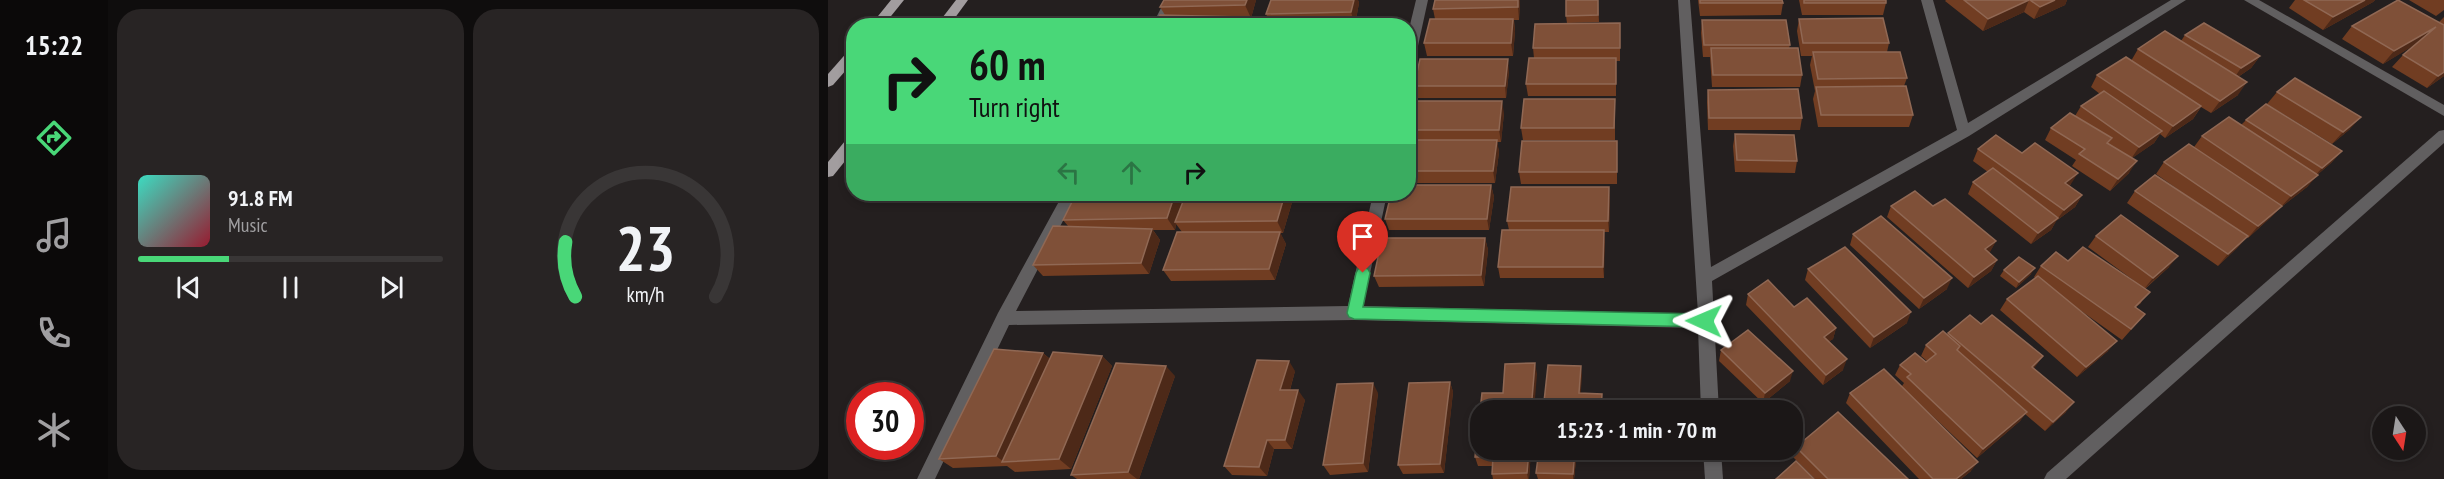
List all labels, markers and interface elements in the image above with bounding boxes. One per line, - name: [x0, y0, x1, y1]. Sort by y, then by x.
- text: 15:22: [25, 28, 83, 62]
- text: 60 m: [969, 37, 1046, 92]
- icon: right: [870, 42, 948, 120]
- text: Turn right: [969, 90, 1060, 124]
- icon: directions: [33, 117, 75, 159]
- icon: left: [1052, 156, 1085, 189]
- icon: ahead: [1115, 156, 1148, 189]
- icon: right: [1178, 156, 1211, 189]
- text: 91.8 FM: [228, 184, 293, 212]
- text: 23: [616, 207, 676, 288]
- pin: [1337, 211, 1388, 273]
- text: Music: [228, 212, 268, 238]
- icon: music: [33, 214, 75, 256]
- icon: arrive: [1346, 220, 1379, 253]
- icon: previous: [172, 271, 205, 304]
- icon: pause: [274, 271, 307, 304]
- icon: next: [375, 271, 408, 304]
- text: km/h: [627, 280, 665, 308]
- position arrow: [1672, 289, 1736, 353]
- icon: phone: [33, 312, 75, 354]
- speed limit sign: 30: [846, 382, 924, 460]
- north arrow: [2372, 406, 2426, 460]
- map controls: [2372, 406, 2426, 460]
- icon: climate: [33, 409, 75, 451]
- text: 15:23 · 1 min · 70 m: [1557, 416, 1716, 444]

